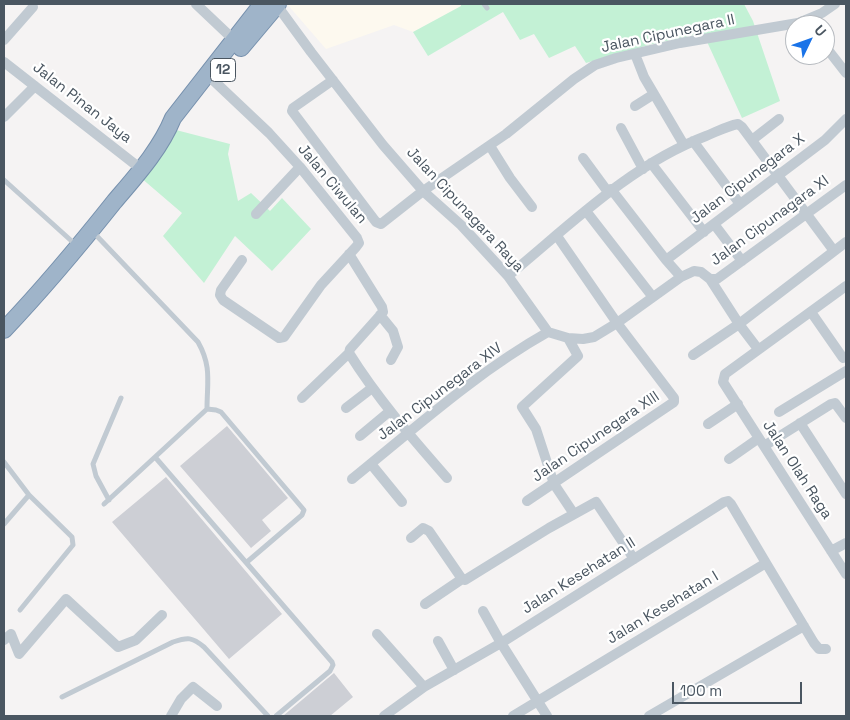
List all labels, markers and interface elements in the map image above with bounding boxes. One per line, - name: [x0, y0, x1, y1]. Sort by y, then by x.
- street label: Jalan Cipunegara II: [600, 11, 736, 57]
- north arrow: [785, 15, 835, 65]
- text: U: [811, 21, 830, 40]
- road number: 12: [210, 58, 236, 82]
- street label: Jalan Pinan Jaya: [29, 59, 135, 147]
- street label: Jalan Cipunegara X: [687, 130, 809, 228]
- street label: Jalan Ciwulan: [293, 140, 371, 228]
- street label: Jalan Cipunagara Raya: [402, 144, 528, 276]
- street label: Jalan Cipunagara XI: [707, 172, 833, 270]
- street label: Jalan Cipunegara XIV: [374, 339, 506, 445]
- street label: Jalan Cipunegara XIII: [529, 388, 663, 486]
- street label: Jalan Olah Raga: [758, 417, 836, 523]
- street label: Jalan Kesehatan II: [519, 534, 639, 618]
- street label: Jalan Kesehatan I: [604, 568, 722, 648]
- scale bar: [675, 672, 805, 704]
- text: 100 m: [680, 681, 722, 700]

